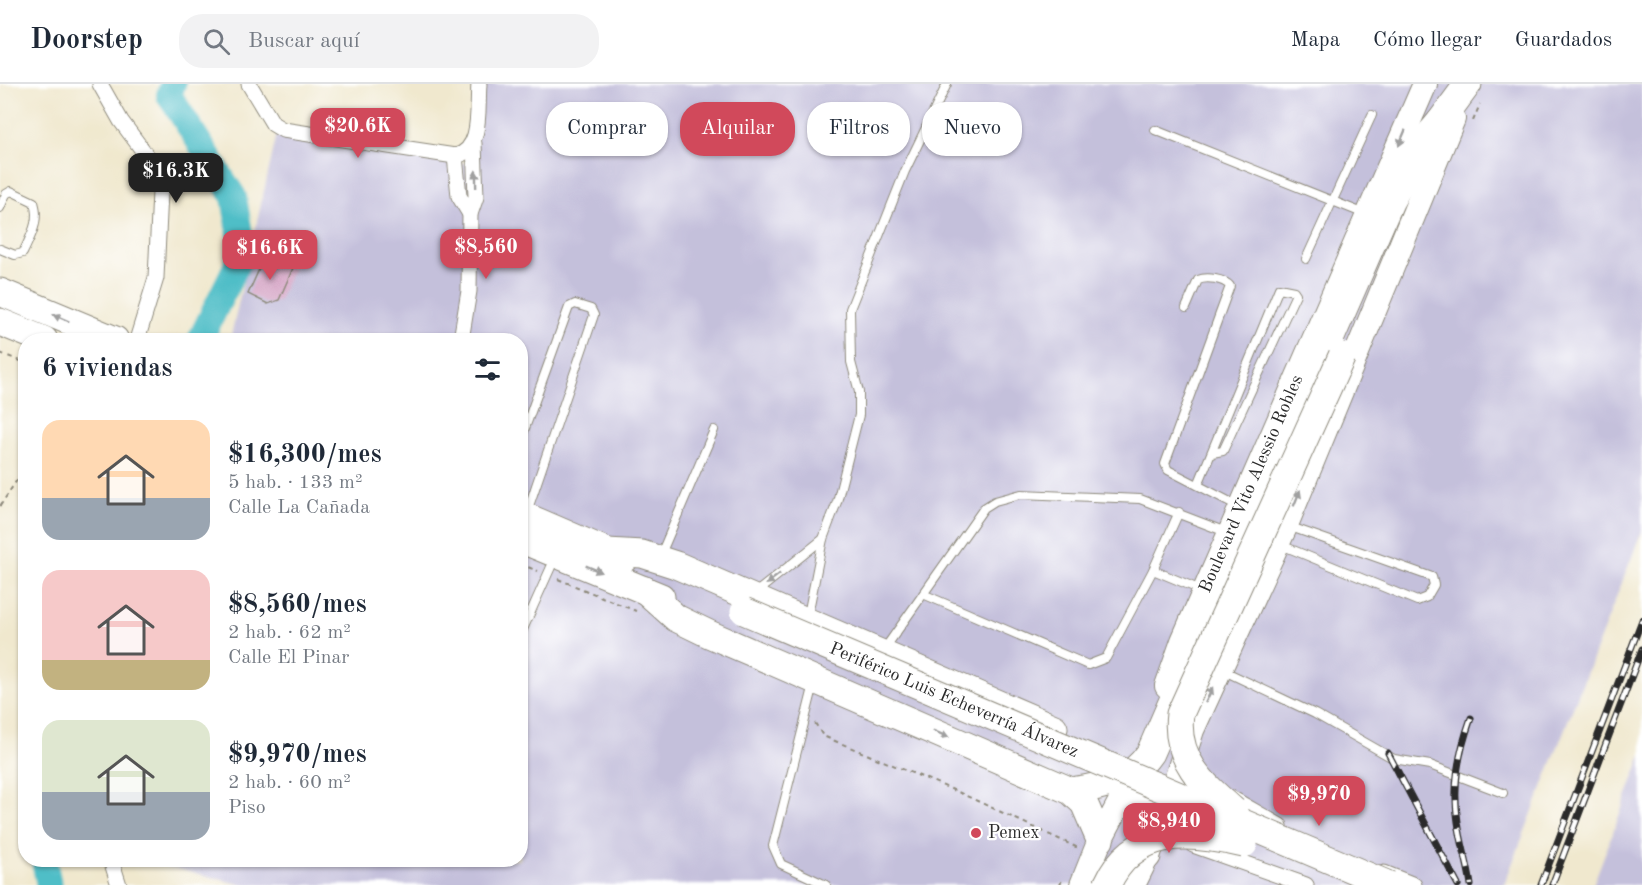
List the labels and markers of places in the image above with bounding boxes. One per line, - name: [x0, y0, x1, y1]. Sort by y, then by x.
- pin: $20.6K: [309, 108, 407, 159]
- pin: $16.3K: [127, 153, 225, 204]
- pin: $8,560: [437, 229, 535, 280]
- pin: $16.6K: [221, 230, 319, 281]
- pin: $9,970: [1270, 776, 1368, 827]
- pin: $8,940: [1120, 803, 1218, 854]
- place label: Pemex: [988, 824, 1040, 842]
- marker: Pemex: [969, 826, 983, 840]

